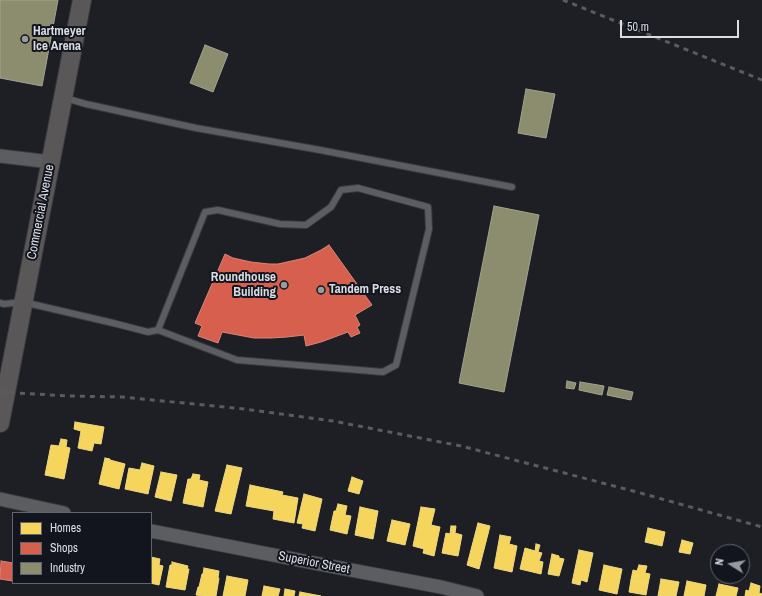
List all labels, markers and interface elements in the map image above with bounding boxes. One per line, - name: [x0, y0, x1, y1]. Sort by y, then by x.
- scale bar: [622, 12, 741, 38]
- text: 50 m: [627, 19, 649, 35]
- place label: Hartmeyer Ice Arena: [33, 24, 86, 55]
- marker: Hartmeyer Ice Arena: [20, 34, 30, 44]
- street label: Commercial Avenue: [24, 163, 58, 261]
- place label: Roundhouse Building: [211, 270, 276, 301]
- marker: Roundhouse Building: [279, 280, 289, 290]
- place label: Tandem Press: [329, 282, 401, 298]
- marker: Tandem Press: [316, 285, 326, 295]
- legend: [12, 512, 152, 584]
- text: Homes: [50, 520, 81, 536]
- text: Shops: [50, 540, 78, 556]
- north arrow: [710, 544, 750, 584]
- street label: Superior Street: [277, 548, 351, 578]
- text: N: [712, 557, 727, 566]
- text: Industry: [50, 560, 85, 576]

